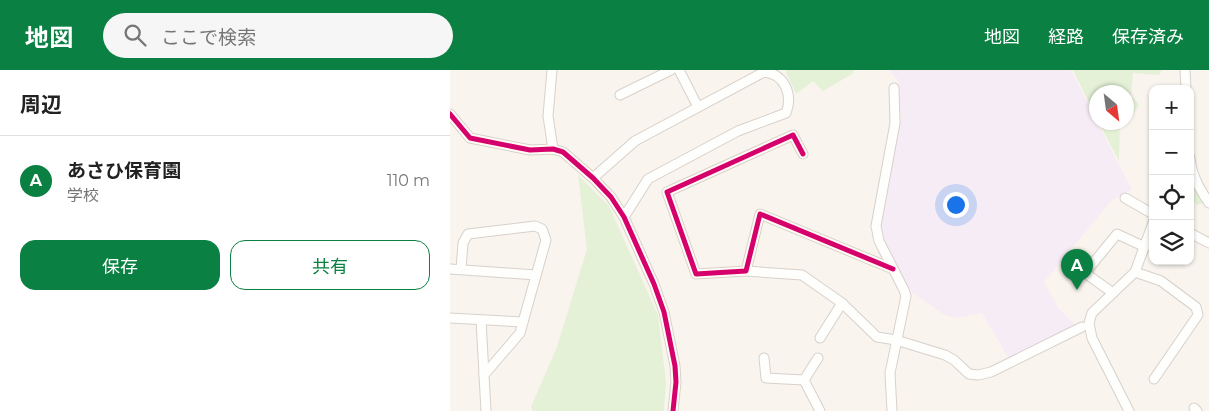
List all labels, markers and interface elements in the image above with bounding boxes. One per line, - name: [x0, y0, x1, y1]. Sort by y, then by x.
- search box: [103, 13, 453, 58]
- icon: search: [121, 21, 149, 49]
- text: 地図: [25, 23, 73, 52]
- text: ここで検索: [161, 26, 256, 49]
- text: 地図: [984, 26, 1020, 48]
- text: 経路: [1048, 26, 1084, 48]
- text: 保存済み: [1112, 26, 1184, 48]
- north arrow: [1089, 85, 1134, 130]
- map controls: [1149, 85, 1194, 265]
- button: +: [1149, 85, 1194, 130]
- text: 周辺: [20, 92, 62, 117]
- button: −: [1149, 130, 1194, 175]
- text: あさひ保育園: [67, 159, 181, 182]
- text: A: [30, 171, 42, 190]
- text: 110 m: [387, 171, 430, 190]
- button: locate: [1149, 175, 1194, 220]
- text: 学校: [67, 186, 99, 205]
- your location: [943, 192, 969, 218]
- button: layers: [1149, 220, 1194, 265]
- button: 保存: [20, 240, 220, 290]
- button: 共有: [230, 240, 430, 290]
- pin: A: [1061, 249, 1093, 290]

